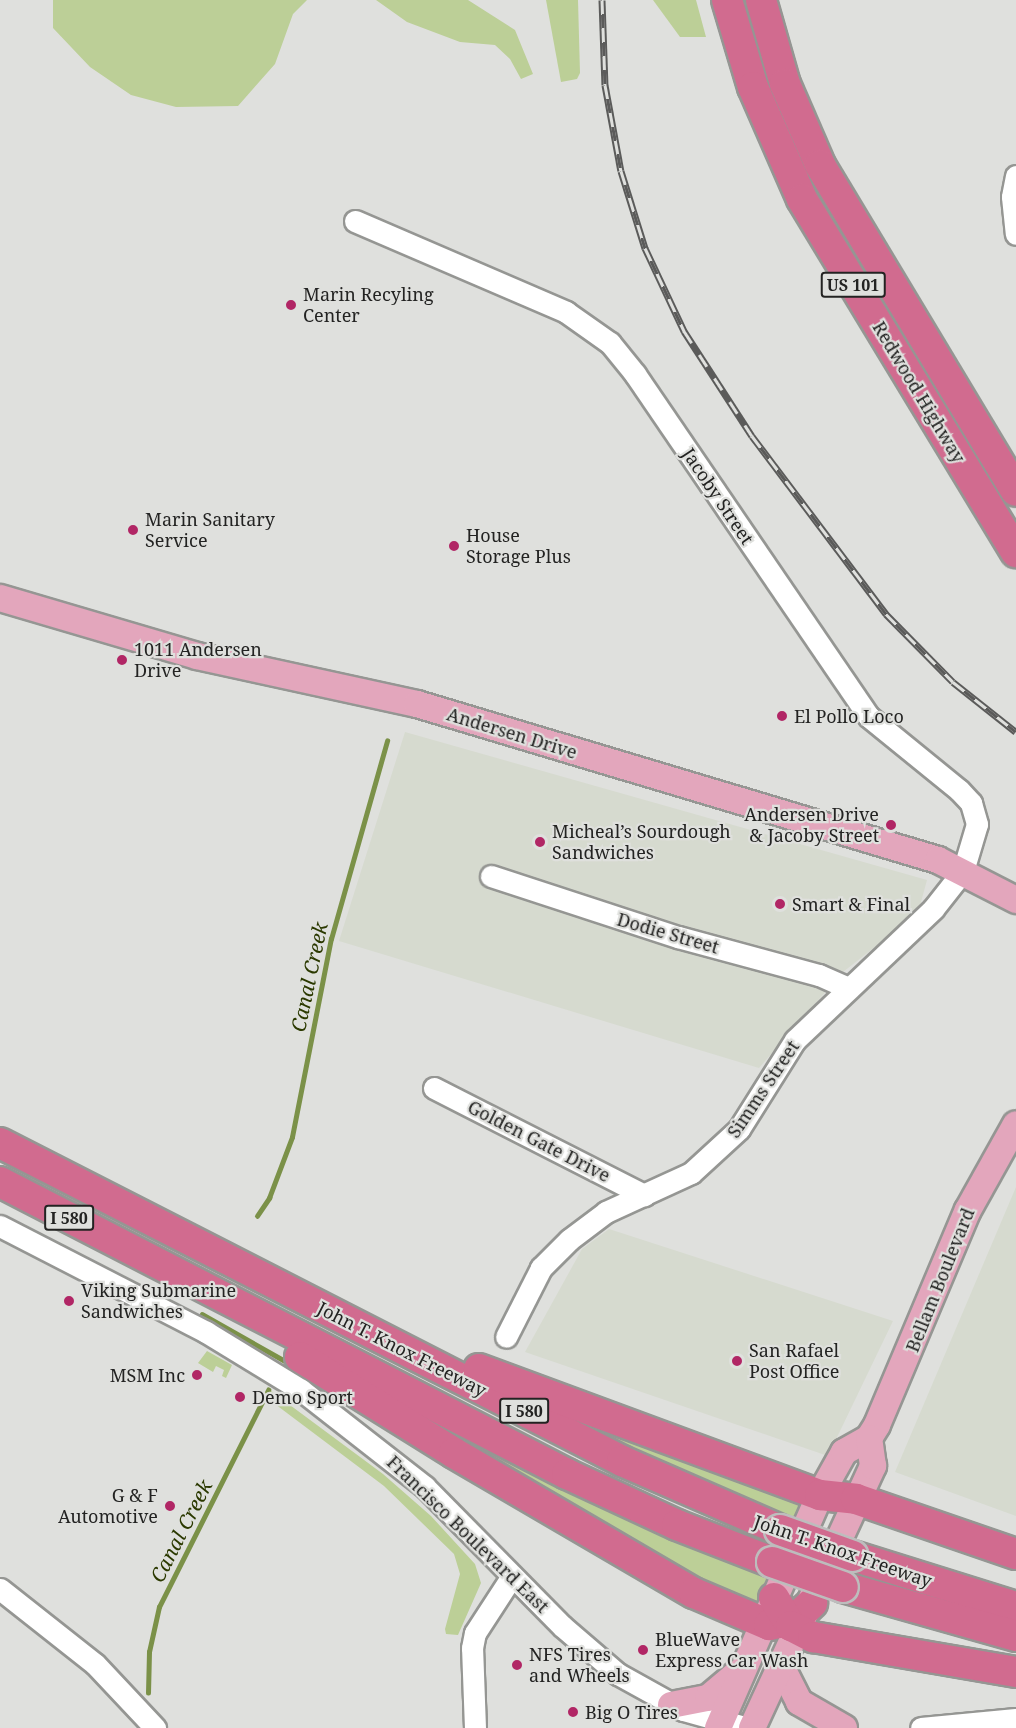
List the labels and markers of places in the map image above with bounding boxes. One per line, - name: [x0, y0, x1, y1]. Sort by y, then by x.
- place label: Marin Recyling Center: [303, 284, 434, 326]
- marker: Marin Recyling Center: [284, 298, 298, 312]
- place label: Marin Sanitary Service: [145, 509, 275, 552]
- marker: Marin Sanitary Service: [126, 523, 140, 537]
- place label: House Storage Plus: [466, 525, 571, 568]
- marker: House Storage Plus: [447, 539, 461, 553]
- place label: 1011 Andersen Drive: [134, 639, 262, 682]
- marker: 1011 Andersen Drive: [115, 653, 129, 667]
- place label: El Pollo Loco: [794, 705, 904, 727]
- marker: El Pollo Loco: [775, 709, 789, 723]
- place label: Andersen Drive & Jacoby Street: [744, 804, 879, 846]
- marker: Andersen Drive & Jacoby Street: [884, 818, 898, 832]
- place label: Micheal’s Sourdough Sandwiches: [552, 821, 731, 864]
- marker: Micheal’s Sourdough Sandwiches: [533, 835, 547, 849]
- place label: Smart & Final: [792, 893, 910, 915]
- marker: Smart & Final: [773, 897, 787, 911]
- place label: Viking Submarine Sandwiches: [81, 1280, 236, 1322]
- marker: Viking Submarine Sandwiches: [62, 1294, 76, 1308]
- place label: San Rafael Post Office: [749, 1340, 839, 1382]
- marker: San Rafael Post Office: [730, 1354, 744, 1368]
- place label: MSM Inc: [110, 1364, 185, 1386]
- marker: MSM Inc: [190, 1368, 204, 1382]
- place label: Demo Sport: [252, 1386, 353, 1408]
- marker: Demo Sport: [233, 1390, 247, 1404]
- place label: G & F Automotive: [58, 1485, 158, 1528]
- marker: G & F Automotive: [163, 1499, 177, 1513]
- place label: BlueWave Express Car Wash: [655, 1629, 808, 1672]
- marker: BlueWave Express Car Wash: [636, 1643, 650, 1657]
- place label: NFS Tires and Wheels: [529, 1644, 630, 1686]
- marker: NFS Tires and Wheels: [510, 1658, 524, 1672]
- place label: Big O Tires: [585, 1701, 678, 1723]
- marker: Big O Tires: [566, 1705, 580, 1719]

